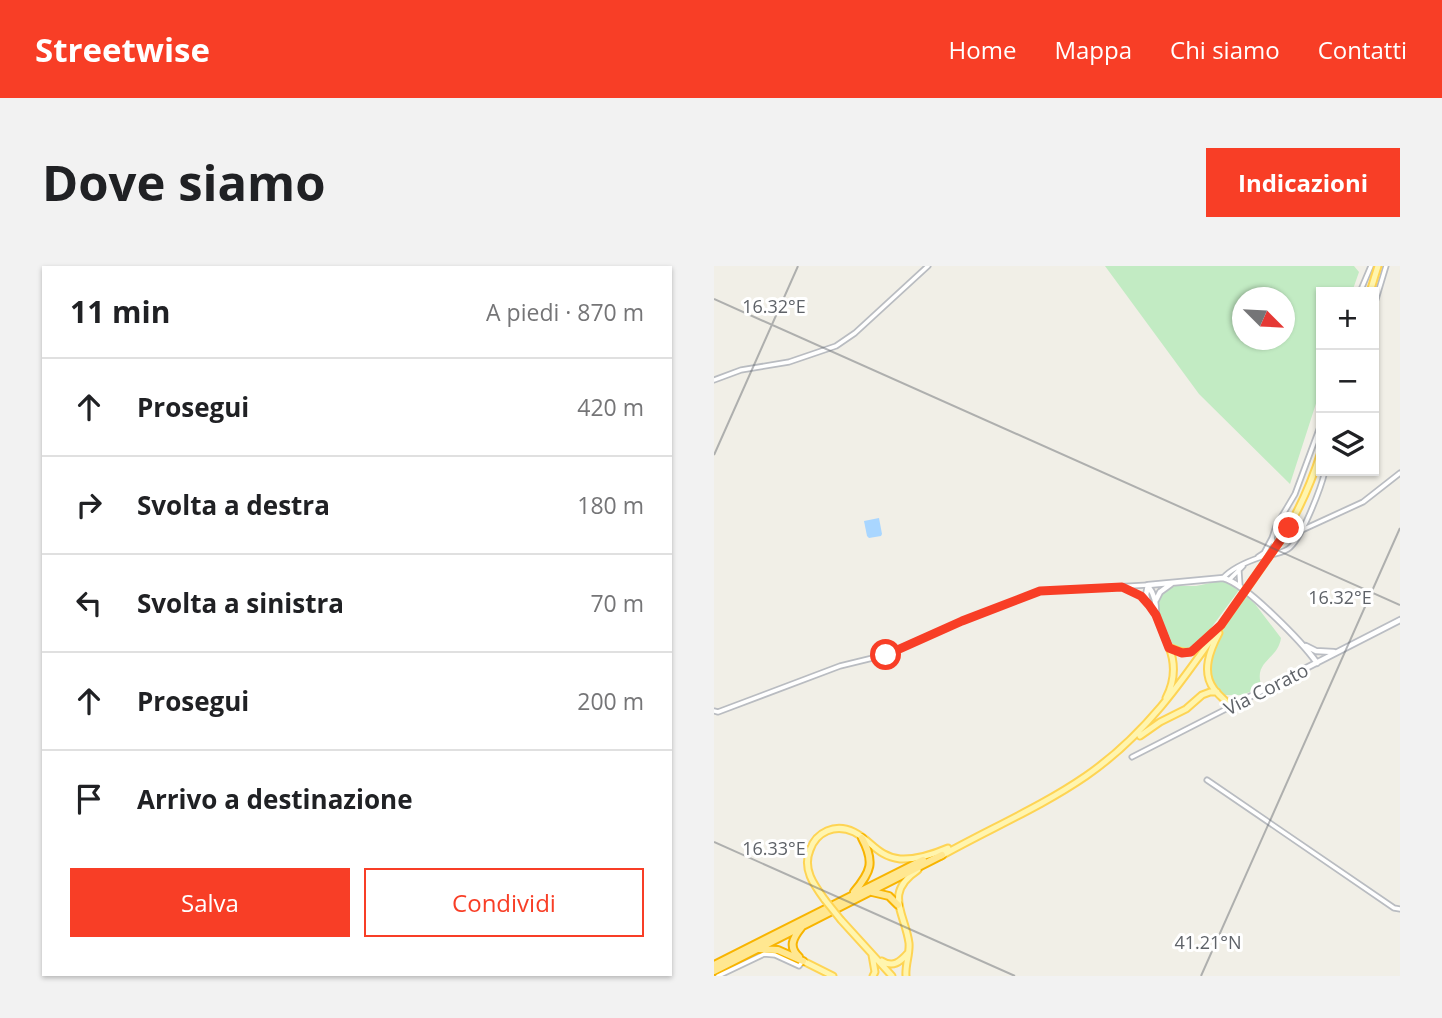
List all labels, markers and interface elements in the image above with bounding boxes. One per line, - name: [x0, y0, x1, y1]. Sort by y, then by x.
- text: Streetwise: [35, 27, 210, 72]
- text: Home: [949, 33, 1016, 66]
- text: Mappa: [1054, 33, 1132, 66]
- text: Chi siamo: [1170, 33, 1280, 66]
- text: Contatti: [1318, 33, 1407, 66]
- button: Indicazioni: [1206, 148, 1400, 217]
- text: Dove siamo: [42, 149, 326, 215]
- north arrow: [1232, 287, 1295, 350]
- map controls: [1316, 287, 1379, 476]
- button: +: [1316, 287, 1379, 350]
- text: 11 min: [70, 291, 170, 332]
- text: 16.32°E: [742, 294, 806, 318]
- text: A piedi · 870 m: [486, 296, 644, 328]
- button: −: [1316, 350, 1379, 413]
- icon: ahead: [70, 388, 108, 426]
- text: Prosegui: [137, 389, 249, 425]
- text: 420 m: [577, 391, 644, 423]
- button: layers: [1316, 413, 1379, 476]
- icon: right: [70, 486, 108, 524]
- text: Svolta a destra: [137, 487, 330, 523]
- text: 180 m: [577, 489, 644, 521]
- route end: [1273, 512, 1304, 543]
- icon: left: [70, 584, 108, 622]
- text: Svolta a sinistra: [137, 585, 344, 621]
- text: 16.32°E: [1308, 585, 1372, 609]
- text: 70 m: [590, 587, 644, 619]
- route start: [870, 639, 901, 670]
- street label: Via Corato: [1219, 657, 1313, 721]
- icon: ahead: [70, 682, 108, 720]
- text: Prosegui: [137, 683, 249, 719]
- text: 200 m: [577, 685, 644, 717]
- icon: arrive: [70, 780, 108, 818]
- text: Arrivo a destinazione: [137, 781, 413, 817]
- text: 16.33°E: [742, 836, 806, 860]
- button: Salva: [70, 868, 350, 937]
- button: Condividi: [364, 868, 644, 937]
- text: 41.21°N: [1174, 930, 1242, 954]

